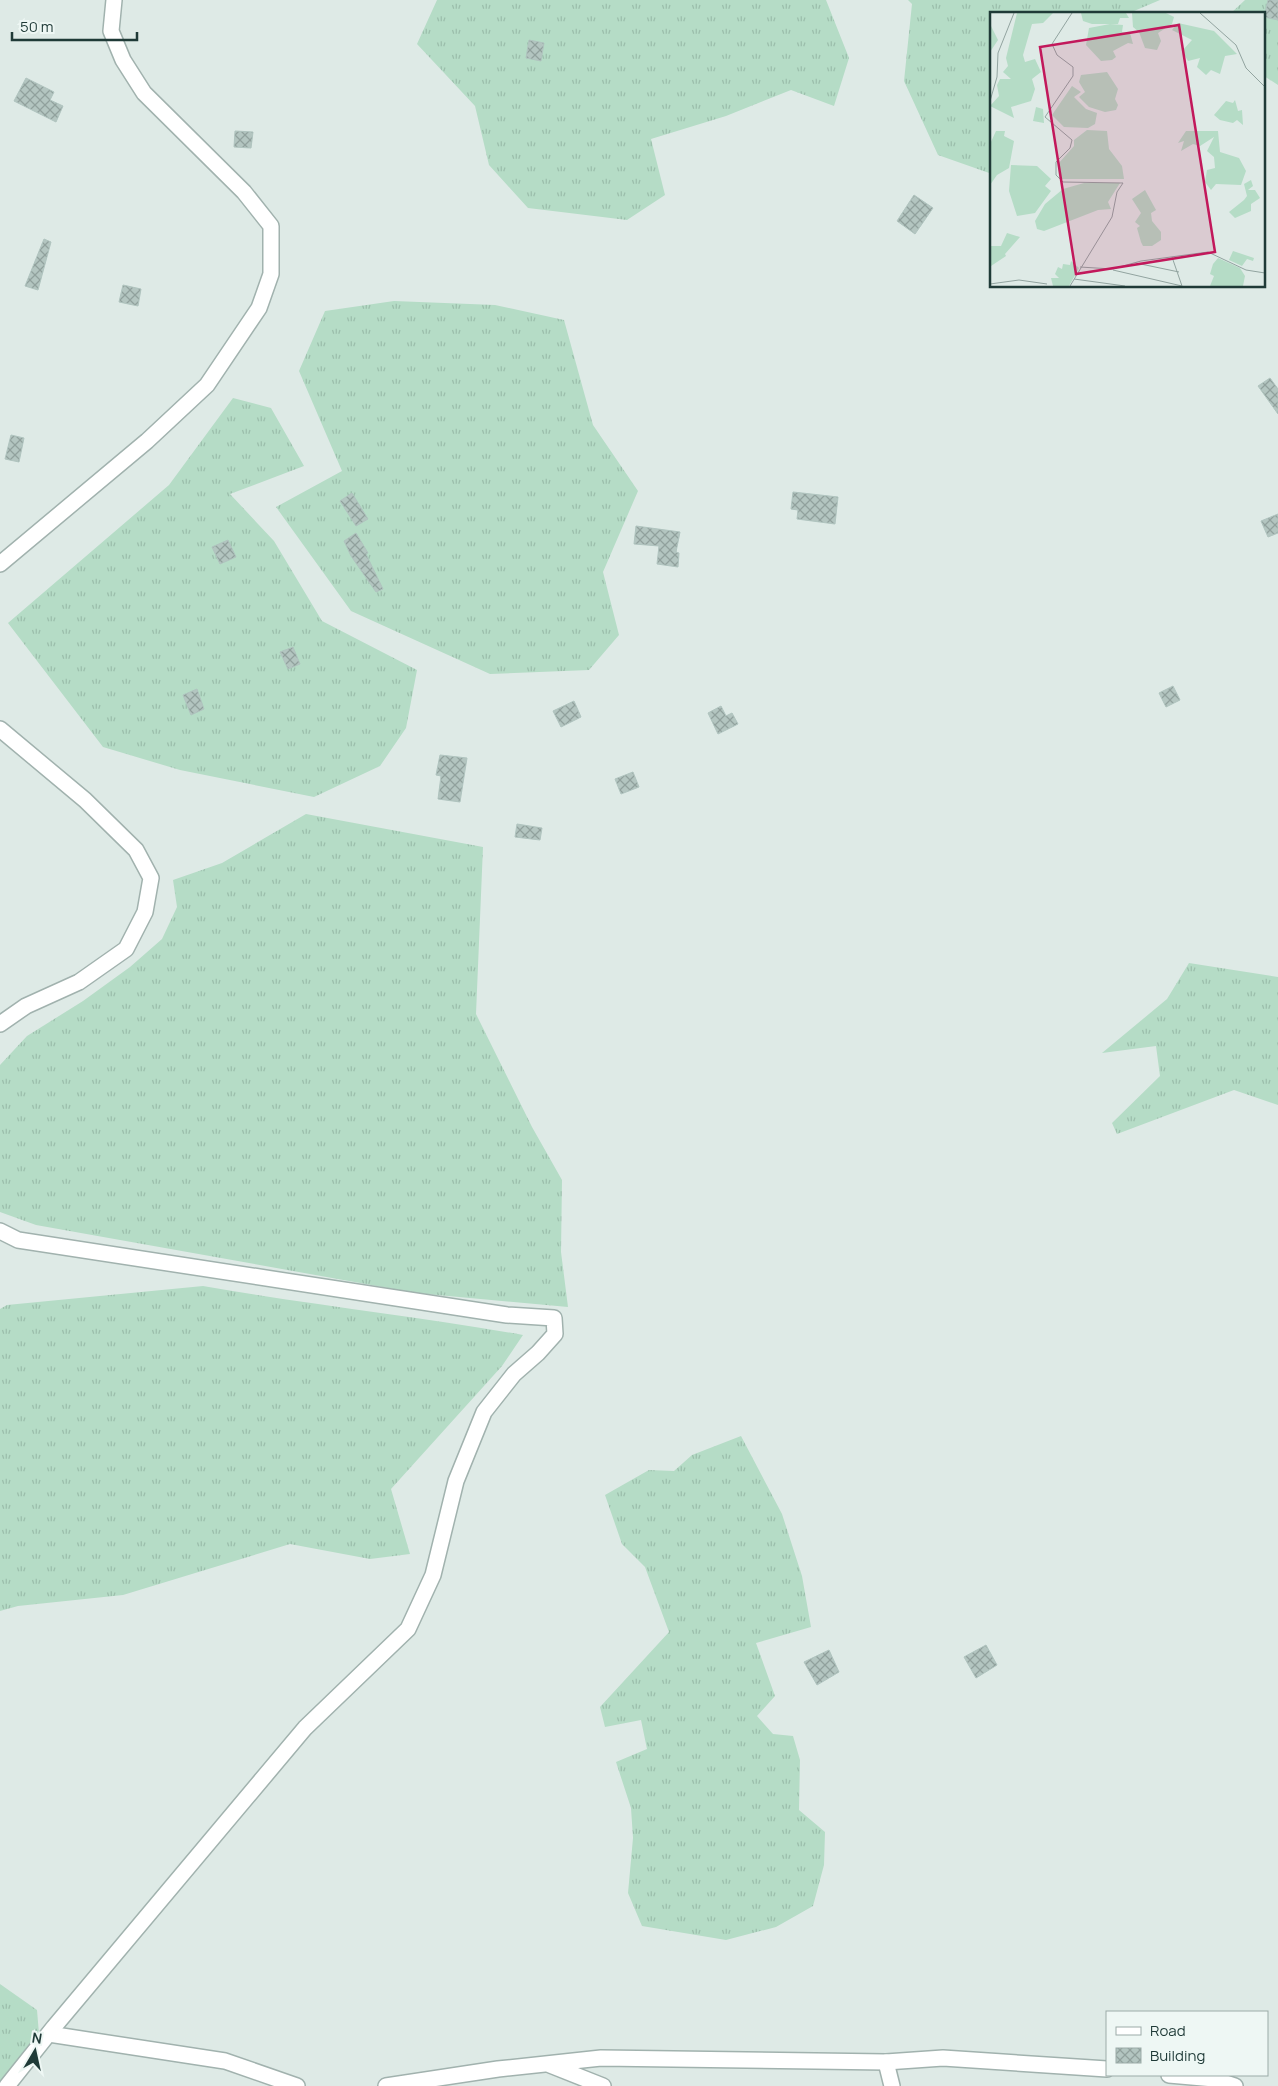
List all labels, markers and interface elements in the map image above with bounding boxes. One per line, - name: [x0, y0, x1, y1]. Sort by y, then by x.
- scale bar: [12, 10, 138, 42]
- inset map: [990, 12, 1266, 288]
- text: 50 m: [20, 16, 54, 37]
- legend: [1106, 2011, 1268, 2076]
- text: Road: [1150, 2020, 1186, 2041]
- north arrow: [10, 2026, 60, 2076]
- text: N: [31, 2027, 44, 2048]
- text: Building: [1150, 2045, 1205, 2066]

